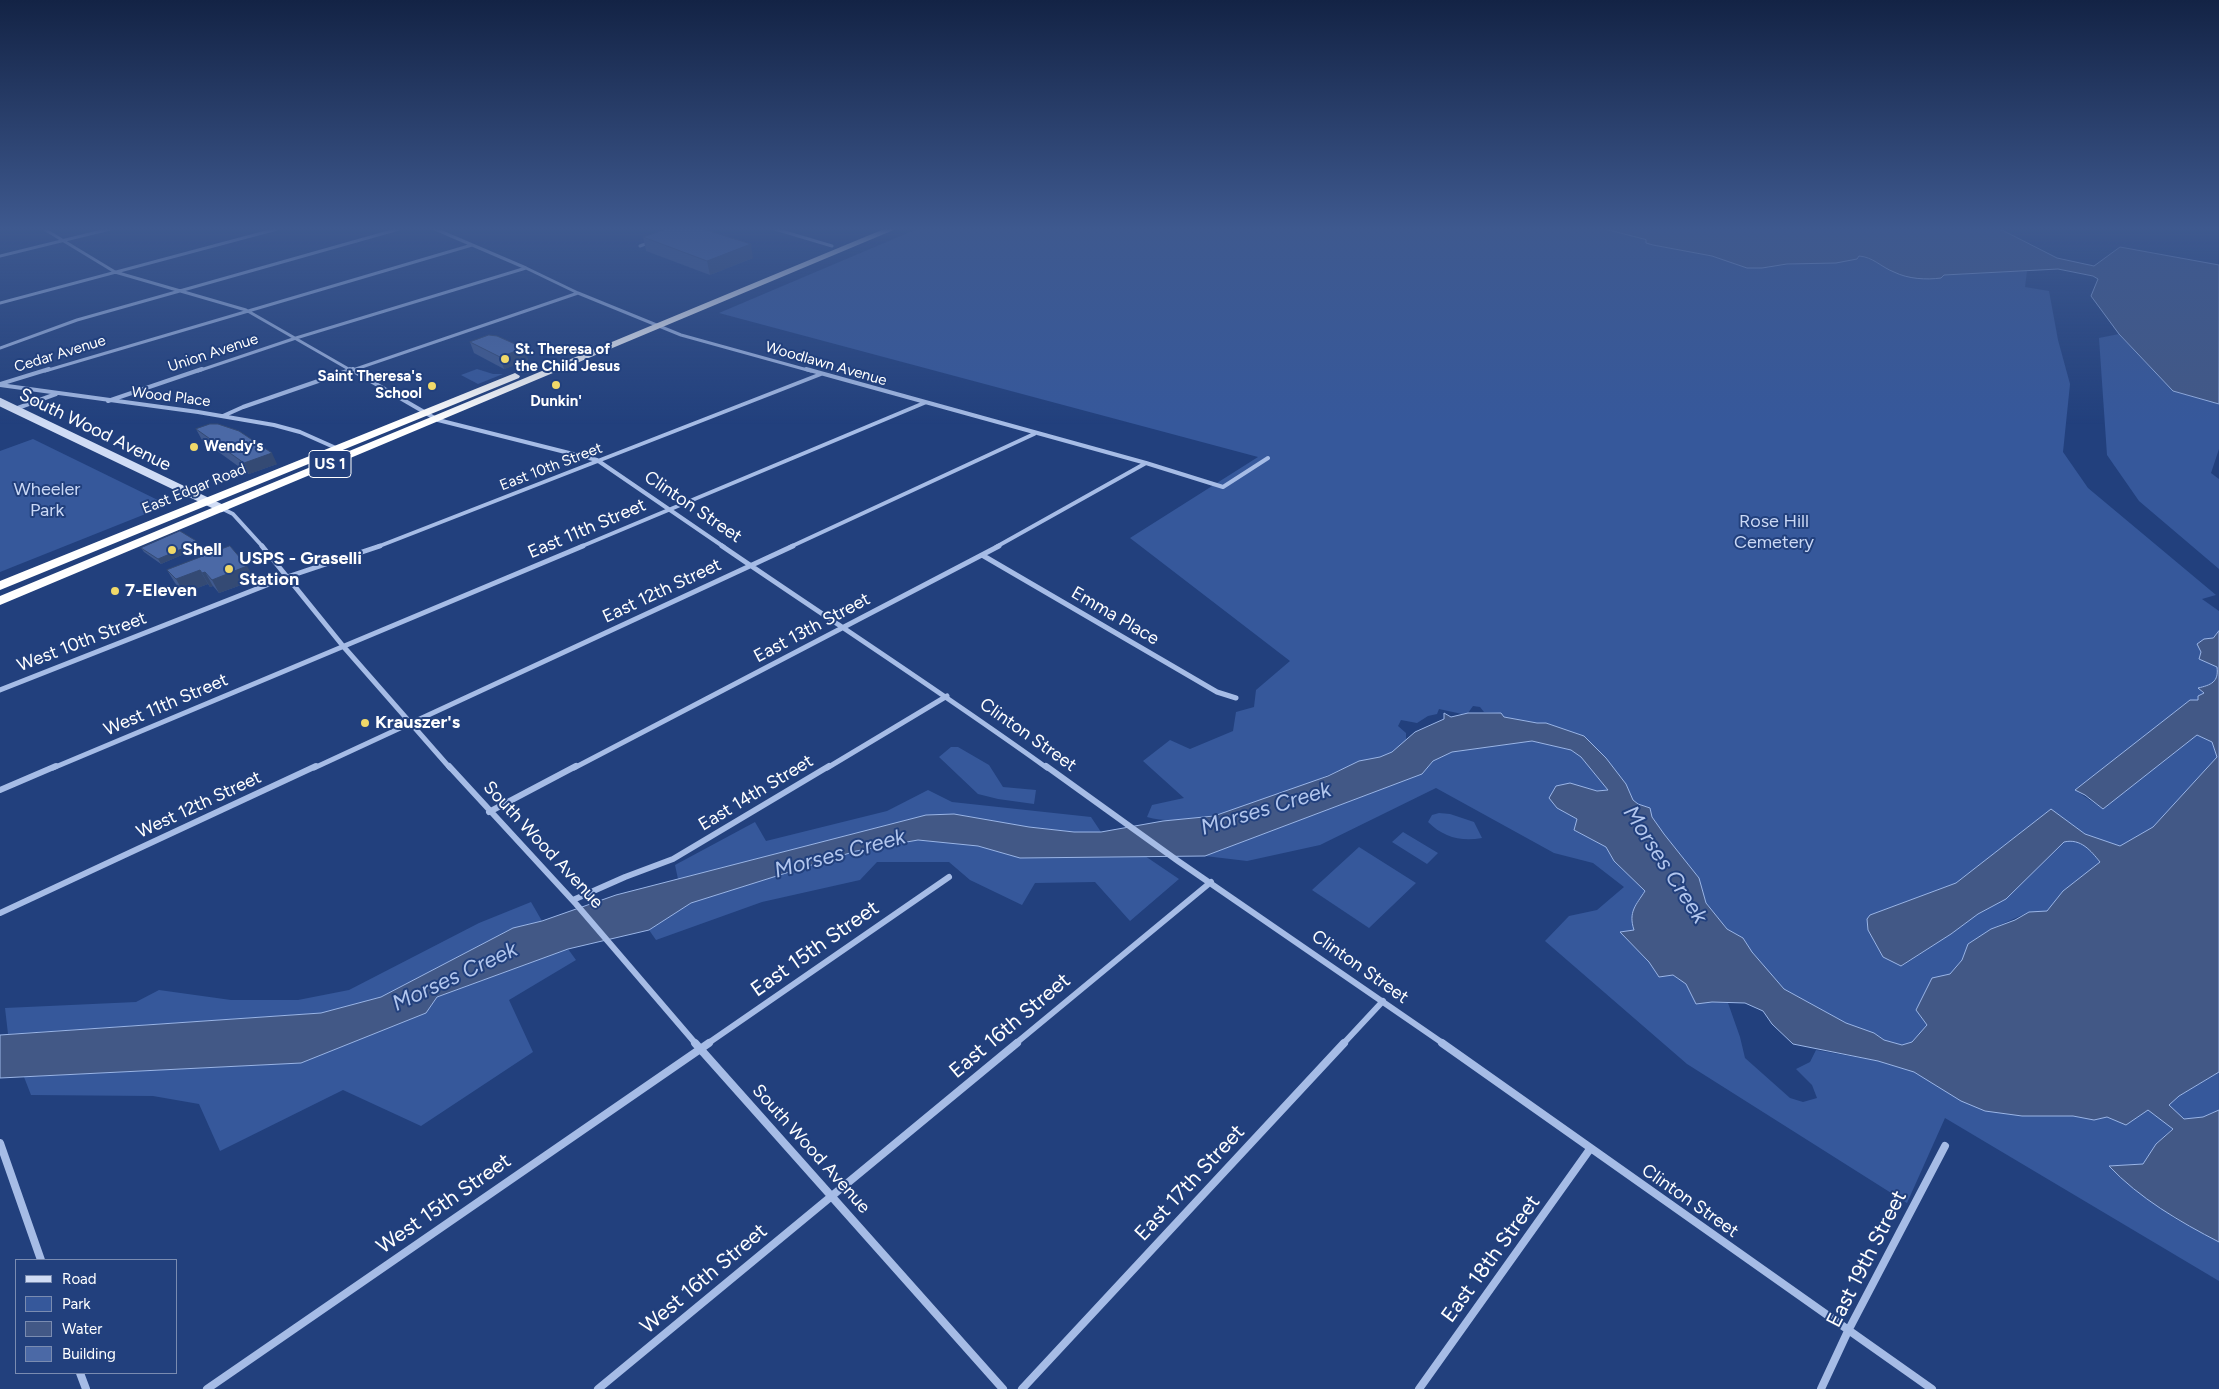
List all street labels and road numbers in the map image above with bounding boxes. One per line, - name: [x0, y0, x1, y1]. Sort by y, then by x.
- street label: Union Avenue: [166, 330, 260, 376]
- street label: Cedar Avenue: [12, 332, 108, 376]
- street label: Woodlawn Avenue: [763, 338, 889, 390]
- street label: Wood Place: [130, 383, 212, 411]
- street label: South Wood Avenue: [16, 384, 174, 476]
- street label: East 10th Street: [497, 439, 605, 495]
- road number: US 1: [309, 450, 351, 478]
- street label: East Edgar Road: [139, 460, 249, 518]
- street label: Clinton Street: [640, 466, 746, 548]
- street label: East 11th Street: [525, 494, 649, 564]
- street label: East 12th Street: [599, 554, 725, 628]
- street label: Emma Place: [1067, 582, 1163, 650]
- street label: East 13th Street: [750, 588, 874, 668]
- street label: West 10th Street: [14, 607, 150, 677]
- street label: West 11th Street: [101, 669, 231, 741]
- street label: Clinton Street: [975, 694, 1081, 776]
- street label: East 14th Street: [695, 750, 817, 836]
- street label: West 12th Street: [133, 767, 265, 843]
- street label: South Wood Avenue: [478, 777, 608, 913]
- street label: East 15th Street: [746, 896, 884, 1002]
- street label: Clinton Street: [1307, 926, 1413, 1008]
- street label: East 16th Street: [944, 968, 1076, 1084]
- street label: South Wood Avenue: [747, 1080, 875, 1218]
- street label: East 17th Street: [1130, 1120, 1250, 1246]
- street label: West 15th Street: [372, 1148, 516, 1260]
- street label: Clinton Street: [1637, 1160, 1743, 1242]
- street label: East 19th Street: [1822, 1186, 1912, 1332]
- street label: East 18th Street: [1436, 1190, 1546, 1328]
- street label: West 16th Street: [635, 1219, 773, 1339]

